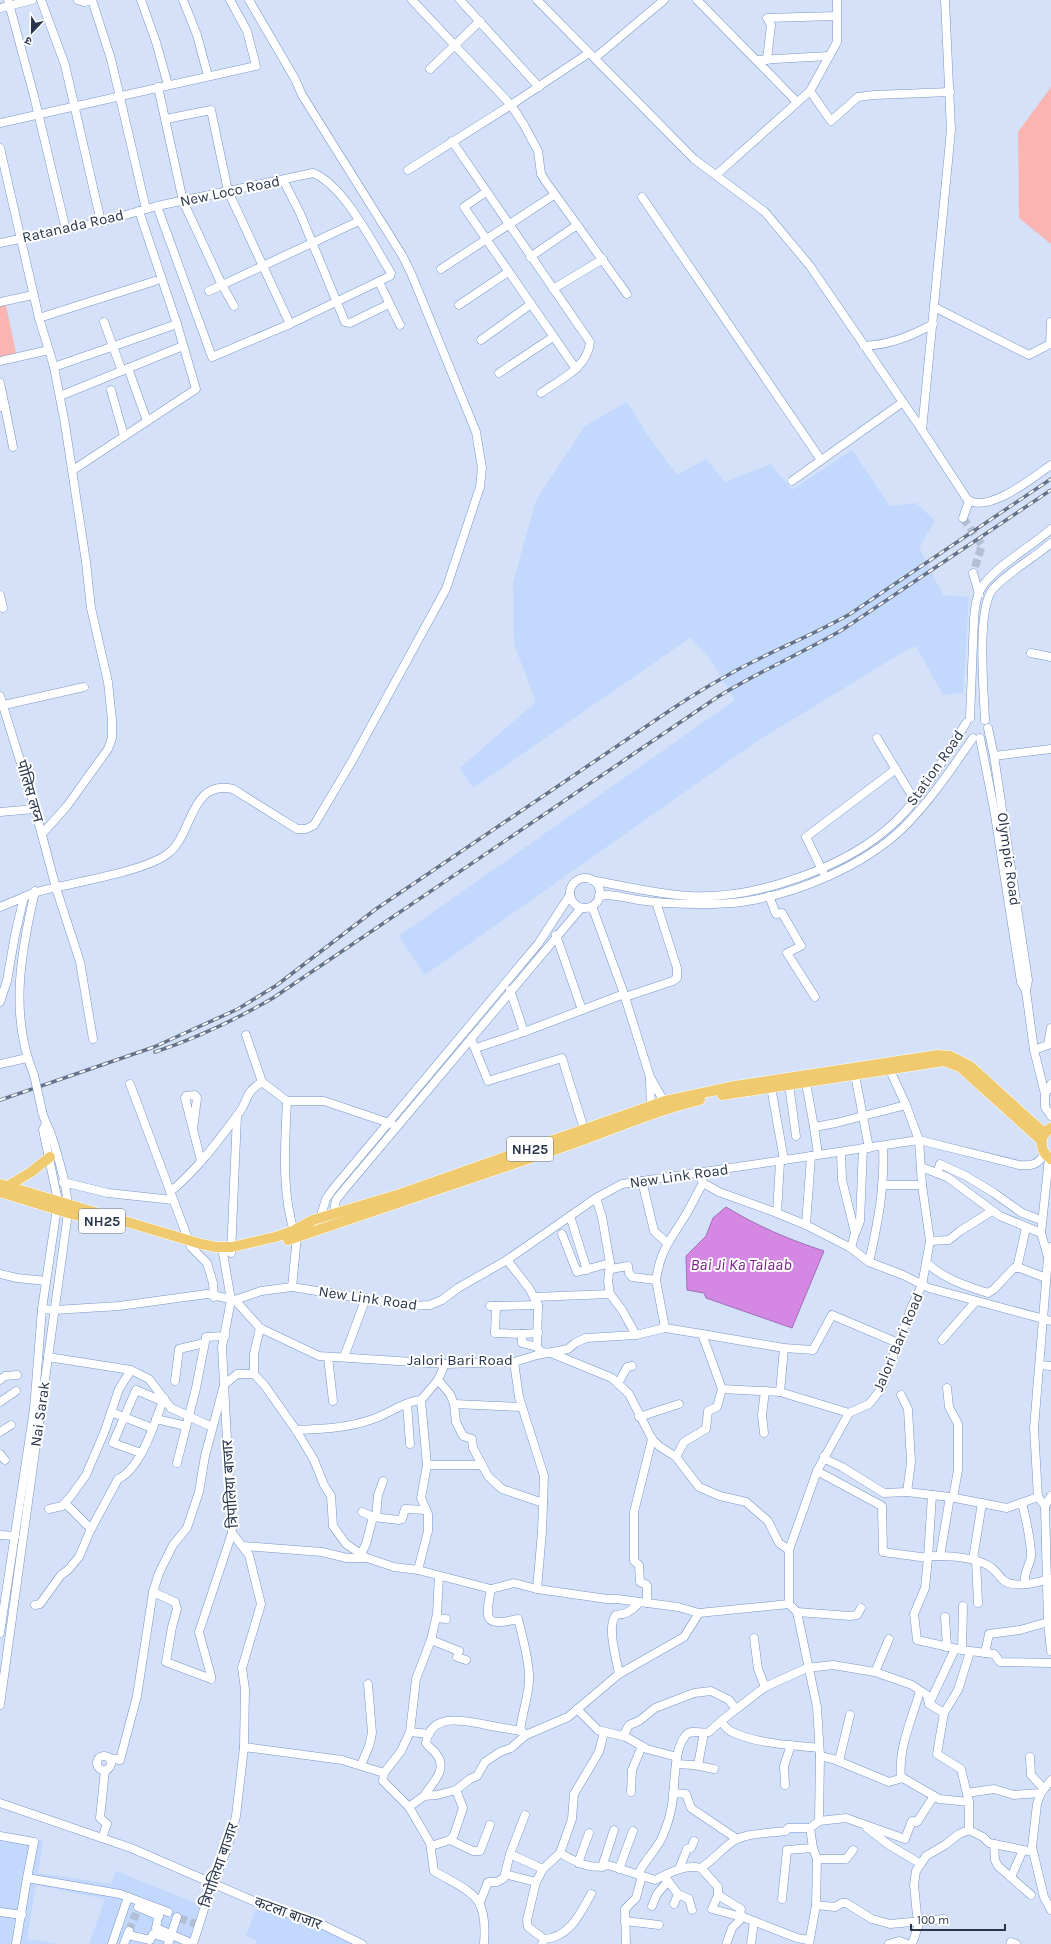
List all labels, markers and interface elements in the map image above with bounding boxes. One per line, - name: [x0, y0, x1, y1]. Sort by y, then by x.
- north arrow: [12, 12, 52, 52]
- text: उ: [23, 33, 34, 48]
- street label: New Loco Road: [178, 172, 282, 210]
- street label: Ratanada Road: [20, 206, 126, 246]
- street label: Station Road: [902, 727, 968, 809]
- street label: पोलिस लय्न: [13, 758, 48, 825]
- street label: Olympic Road: [994, 811, 1024, 907]
- road number: NH25: [507, 1137, 553, 1161]
- street label: New Link Road: [628, 1160, 730, 1192]
- road number: NH25: [79, 1209, 125, 1233]
- water label: Bai Ji Ka Talaab: [690, 1255, 792, 1274]
- street label: New Link Road: [317, 1282, 419, 1314]
- street label: Jalori Bari Road: [869, 1290, 927, 1394]
- street label: Jalori Bari Road: [407, 1351, 513, 1369]
- street label: Nai Sarak: [26, 1380, 54, 1448]
- street label: त्रिपोलिया बाजार: [218, 1438, 242, 1529]
- street label: त्रिपोलिया बाजार: [196, 1819, 242, 1910]
- street label: कटला बाजार: [252, 1893, 325, 1934]
- scale bar: [911, 1906, 1005, 1932]
- text: 100 m: [917, 1913, 949, 1927]

